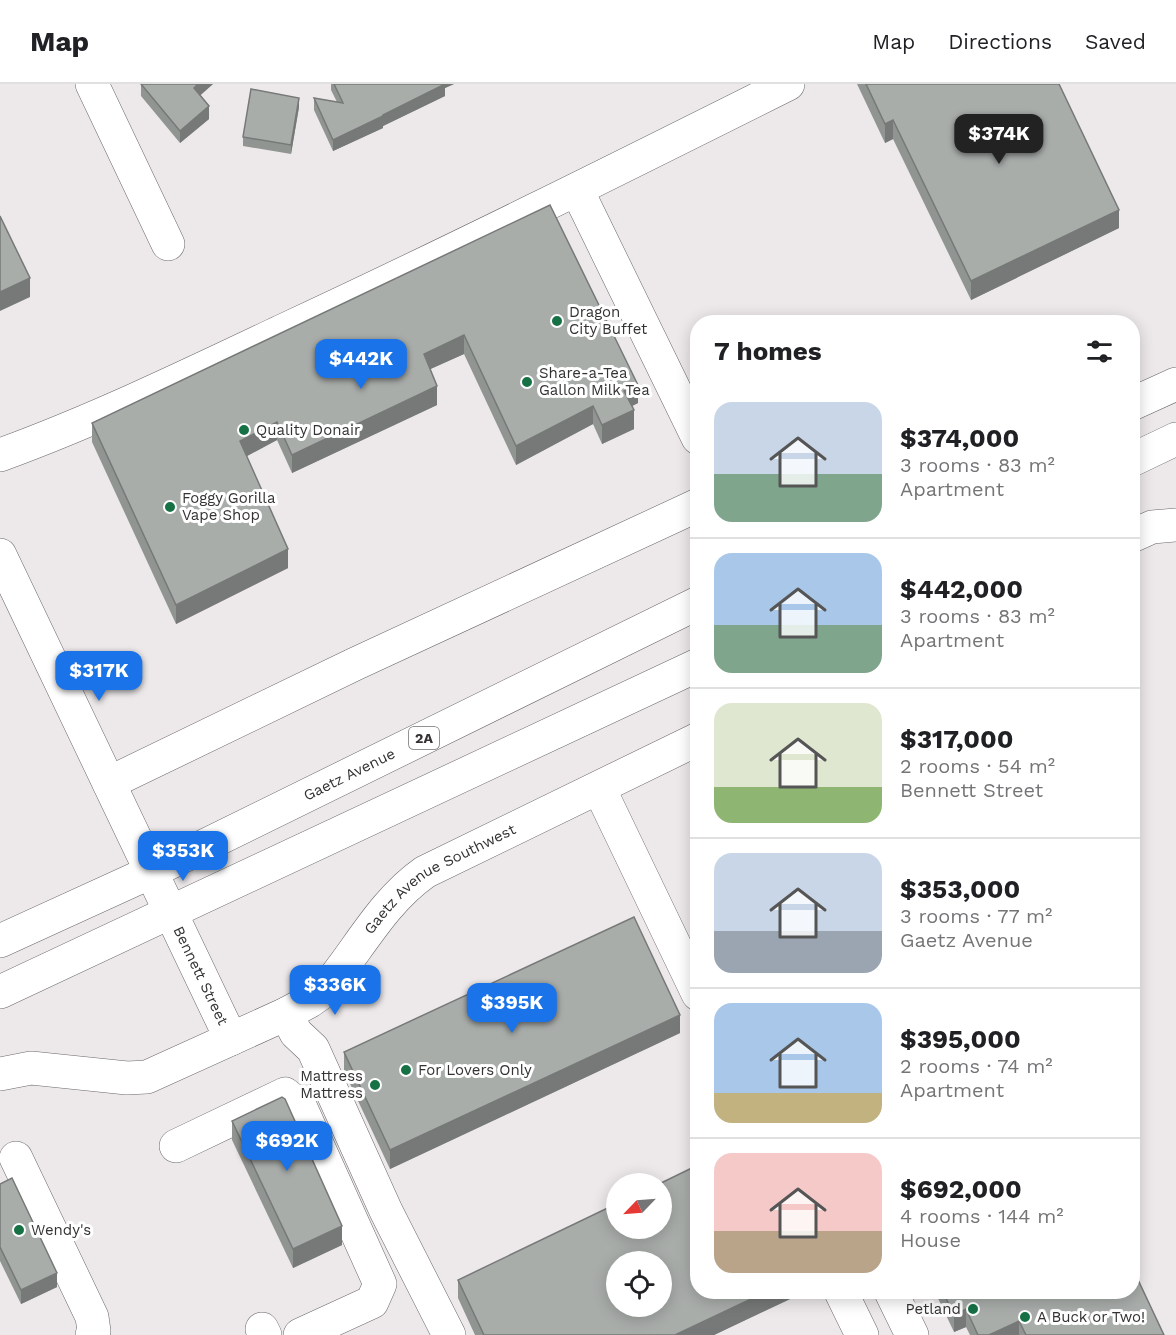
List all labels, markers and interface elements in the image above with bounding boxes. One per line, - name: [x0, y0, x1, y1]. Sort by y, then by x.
- text: Map: [30, 25, 89, 58]
- text: Map: [872, 29, 915, 54]
- text: Directions: [948, 29, 1052, 54]
- text: Saved: [1085, 29, 1146, 54]
- pin: $374K: [957, 114, 1041, 165]
- text: $374K: [968, 121, 1030, 145]
- place label: Dragon City Buffet: [569, 303, 648, 338]
- marker: Dragon City Buffet: [550, 314, 564, 328]
- icon: filters: [1083, 335, 1116, 368]
- text: 7 homes: [714, 336, 822, 366]
- pin: $442K: [319, 339, 403, 390]
- text: $442K: [329, 346, 393, 370]
- place label: Share-a-Tea Gallon Milk Tea: [539, 364, 650, 399]
- marker: Share-a-Tea Gallon Milk Tea: [520, 375, 534, 389]
- place label: Quality Donair: [256, 421, 360, 439]
- marker: Quality Donair: [237, 423, 251, 437]
- text: $374,000: [900, 423, 1019, 453]
- icon: home: [762, 426, 834, 498]
- text: 3 rooms · 83 m²: [900, 453, 1055, 477]
- text: Apartment: [900, 477, 1004, 501]
- place label: Foggy Gorilla Vape Shop: [182, 489, 276, 524]
- marker: Foggy Gorilla Vape Shop: [163, 500, 177, 514]
- text: $442,000: [900, 574, 1023, 604]
- icon: home: [762, 577, 834, 649]
- text: 3 rooms · 83 m²: [900, 604, 1055, 628]
- text: Apartment: [900, 628, 1004, 652]
- pin: $317K: [57, 651, 141, 702]
- text: $317K: [69, 658, 129, 682]
- text: $317,000: [900, 724, 1014, 754]
- road number: 2A: [409, 727, 439, 749]
- icon: home: [762, 727, 834, 799]
- street label: Gaetz Avenue: [301, 744, 398, 805]
- text: 2 rooms · 54 m²: [900, 754, 1055, 778]
- text: Bennett Street: [900, 778, 1043, 802]
- street label: Gaetz Avenue Southwest: [360, 820, 519, 938]
- pin: $353K: [141, 831, 225, 882]
- text: $353K: [152, 838, 214, 862]
- text: $353,000: [900, 874, 1020, 904]
- icon: home: [762, 877, 834, 949]
- text: 3 rooms · 77 m²: [900, 904, 1052, 928]
- street label: Bennett Street: [169, 923, 232, 1029]
- text: Gaetz Avenue: [900, 928, 1033, 952]
- pin: $336K: [293, 965, 377, 1016]
- text: $336K: [304, 972, 366, 996]
- pin: $395K: [470, 983, 554, 1034]
- text: $395K: [481, 990, 543, 1014]
- text: $395,000: [900, 1024, 1021, 1054]
- icon: home: [762, 1027, 834, 1099]
- text: 2 rooms · 74 m²: [900, 1054, 1053, 1078]
- place label: For Lovers Only: [418, 1061, 532, 1079]
- marker: For Lovers Only: [399, 1063, 413, 1077]
- place label: Mattress Mattress: [300, 1067, 363, 1102]
- marker: Mattress Mattress: [368, 1078, 382, 1092]
- text: Apartment: [900, 1078, 1004, 1102]
- pin: $692K: [245, 1121, 329, 1172]
- text: $692K: [255, 1128, 319, 1152]
- north arrow: [606, 1173, 672, 1239]
- map controls: [606, 1173, 672, 1317]
- text: $692,000: [900, 1174, 1022, 1204]
- icon: home: [762, 1177, 834, 1249]
- text: 4 rooms · 144 m²: [900, 1204, 1064, 1228]
- place label: Wendy's: [31, 1221, 91, 1239]
- marker: Wendy's: [12, 1223, 26, 1237]
- text: House: [900, 1228, 961, 1252]
- button: locate: [606, 1251, 672, 1317]
- place label: Petland: [905, 1300, 961, 1318]
- marker: Petland: [966, 1302, 980, 1316]
- place label: A Buck or Two!: [1037, 1308, 1145, 1326]
- marker: A Buck or Two!: [1018, 1310, 1032, 1324]

